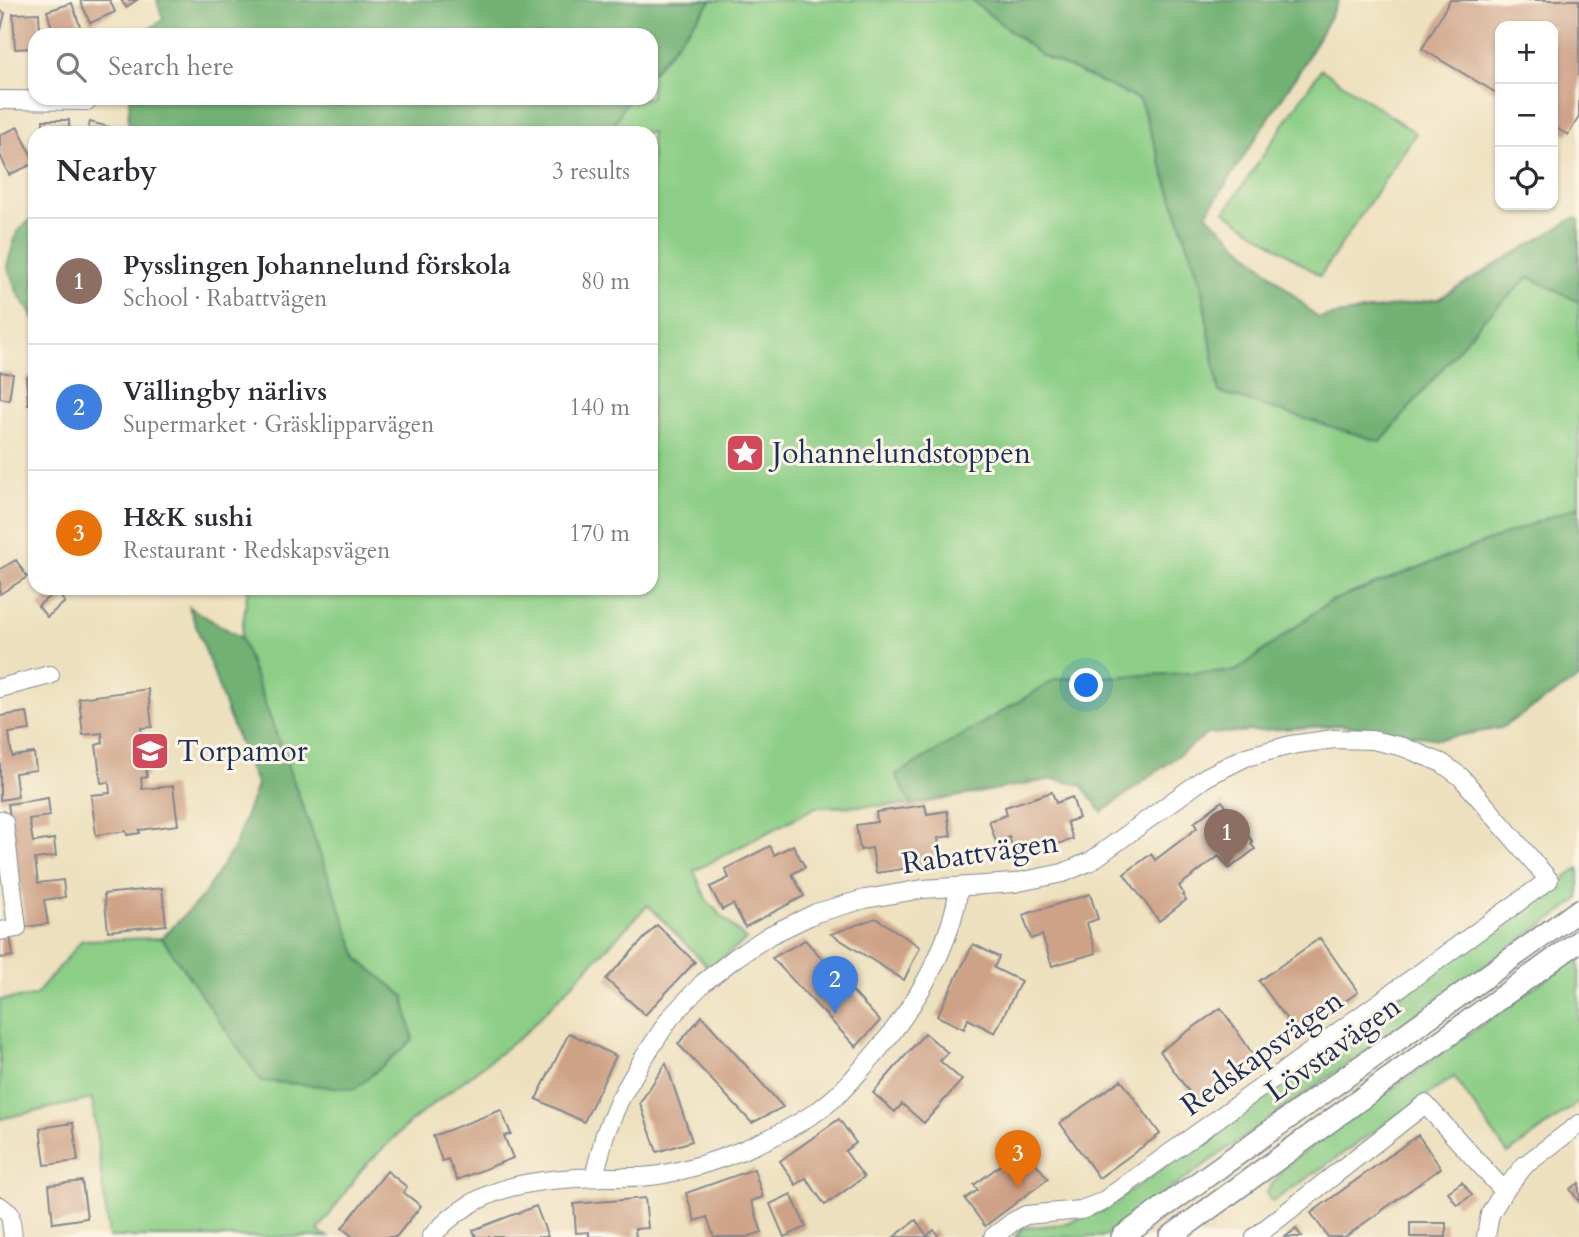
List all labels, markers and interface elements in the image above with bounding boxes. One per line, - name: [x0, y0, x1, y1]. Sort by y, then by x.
- map controls: [1495, 21, 1558, 210]
- button: +: [1495, 21, 1558, 84]
- search box: [28, 28, 658, 105]
- icon: search: [52, 48, 90, 86]
- text: Search here: [108, 49, 234, 84]
- button: −: [1495, 84, 1558, 147]
- button: locate: [1495, 147, 1558, 210]
- text: Nearby: [56, 151, 157, 192]
- text: 3 results: [552, 156, 630, 187]
- text: Pysslingen Johannelund förskola: [123, 248, 511, 283]
- text: 1: [73, 266, 85, 297]
- text: 80 m: [581, 266, 630, 297]
- text: School · Rabattvägen: [123, 283, 327, 314]
- text: Vällingby närlivs: [123, 374, 327, 409]
- text: 2: [73, 392, 85, 423]
- text: 140 m: [569, 392, 630, 423]
- text: Supermarket · Gräsklipparvägen: [123, 409, 434, 440]
- place icon: Johannelundstoppen: [724, 432, 766, 474]
- place label: Johannelundstoppen: [768, 433, 1031, 474]
- text: H&K sushi: [123, 500, 253, 535]
- text: 3: [73, 518, 85, 549]
- text: 170 m: [569, 518, 630, 549]
- text: Restaurant · Redskapsvägen: [123, 535, 390, 566]
- your location: [1069, 668, 1103, 702]
- school or university icon: Torpamor: [129, 730, 171, 772]
- place label: Torpamor: [177, 731, 308, 772]
- pin: 1: [1204, 809, 1250, 867]
- street label: Rabattvägen: [899, 822, 1061, 884]
- pin: 2: [812, 956, 858, 1014]
- street label: Redskapsvägen: [1173, 980, 1351, 1126]
- street label: Lövstavägen: [1257, 986, 1409, 1112]
- pin: 3: [995, 1130, 1041, 1188]

